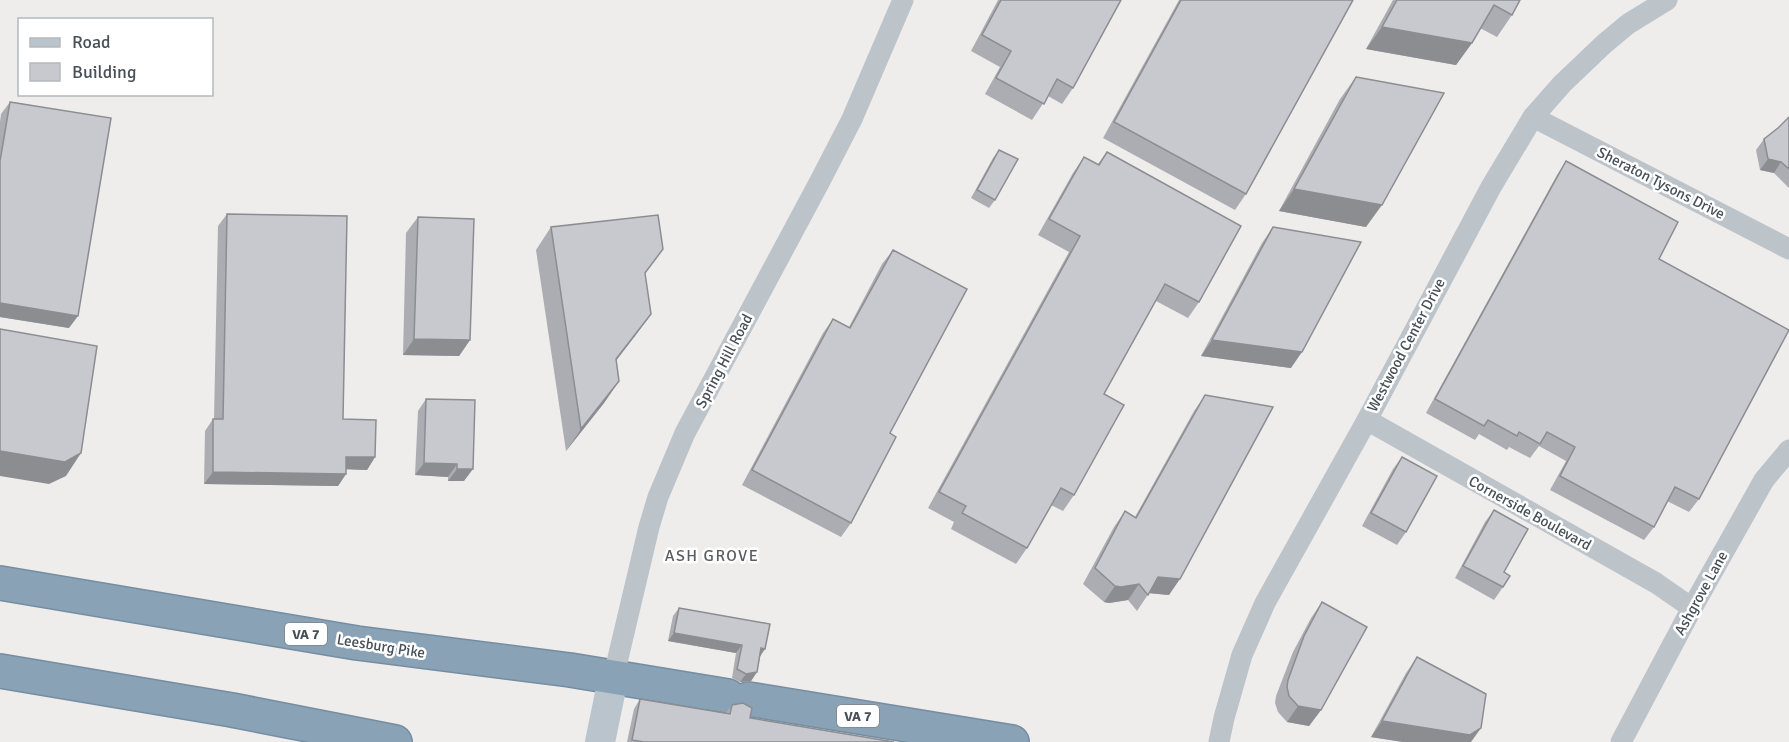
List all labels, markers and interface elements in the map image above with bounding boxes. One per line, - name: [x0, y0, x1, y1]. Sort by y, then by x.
- legend: [18, 18, 213, 96]
- text: Road: [72, 31, 111, 53]
- text: Building: [72, 61, 136, 83]
- street label: Sheraton Tysons Drive: [1594, 143, 1728, 223]
- street label: Westwood Center Drive: [1363, 275, 1449, 415]
- street label: Spring Hill Road: [692, 311, 756, 411]
- street label: Cornerside Boulevard: [1466, 472, 1594, 554]
- district label: ASH GROVE: [665, 546, 759, 566]
- street label: Ashgrove Lane: [1671, 548, 1731, 638]
- road number: VA 7: [285, 623, 327, 645]
- street label: Leesburg Pike: [336, 630, 426, 662]
- road number: VA 7: [837, 705, 879, 727]

